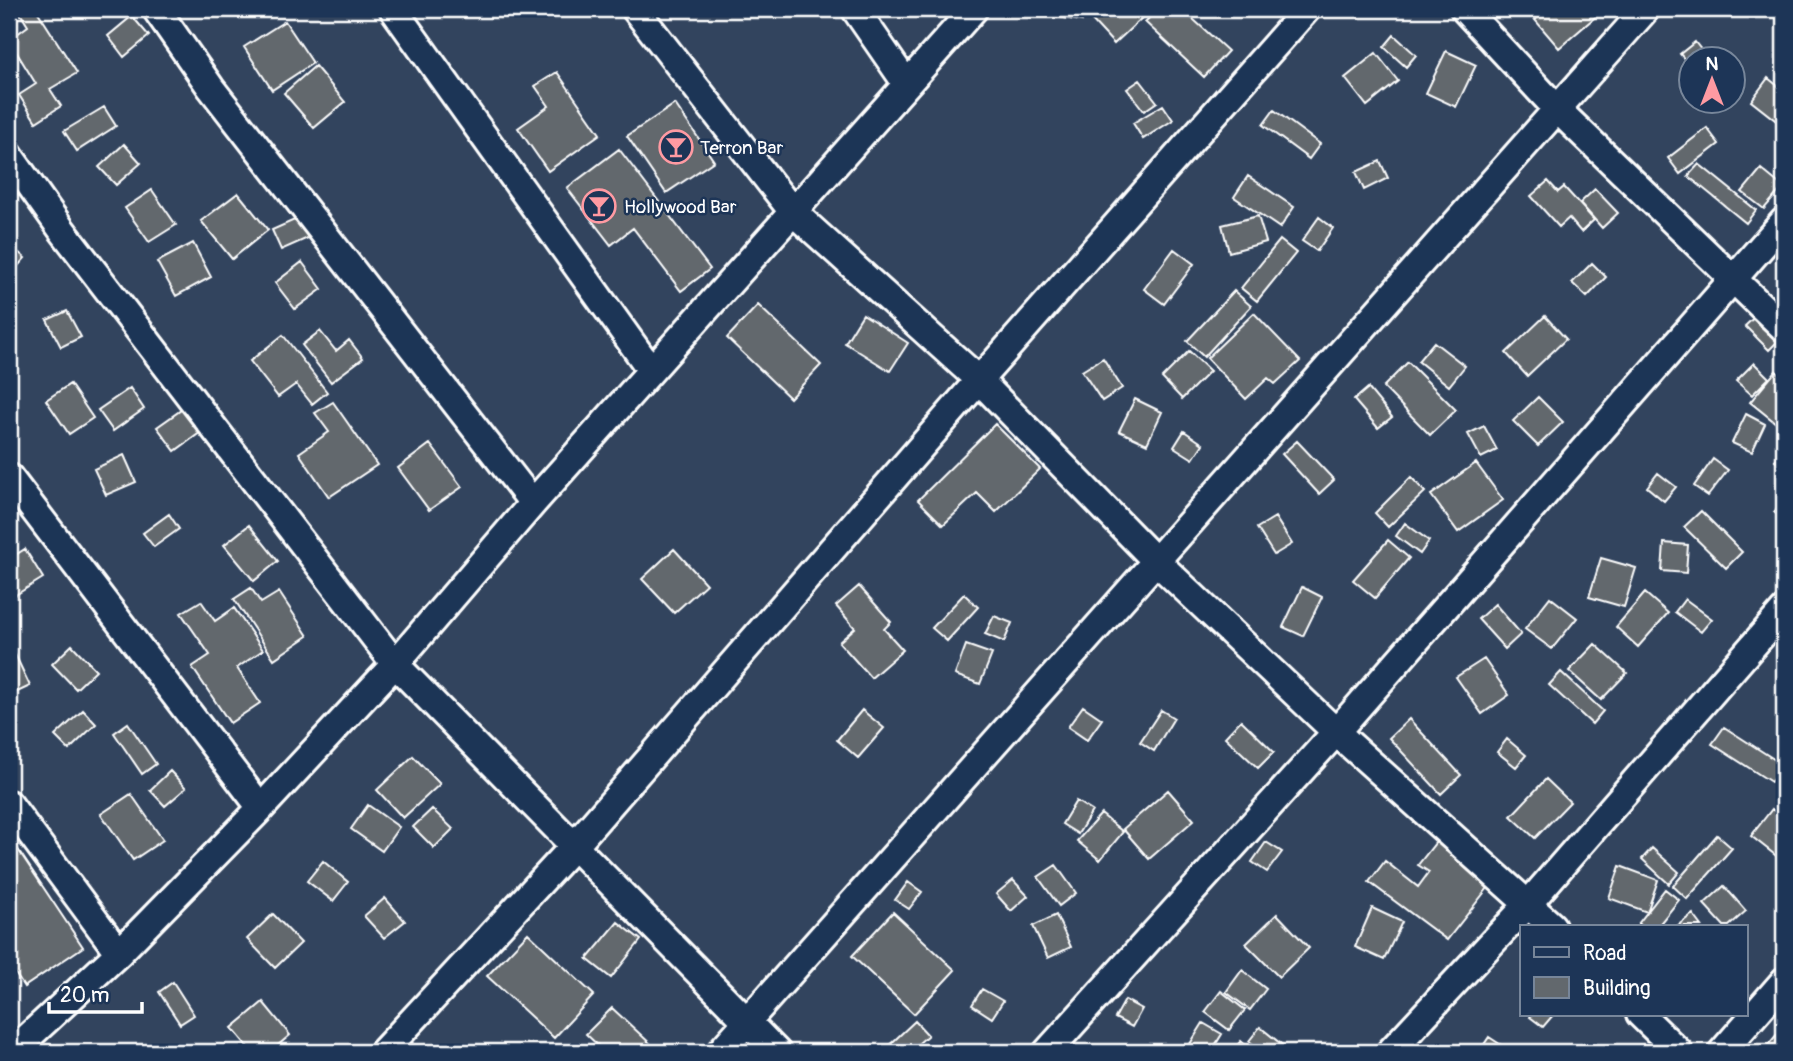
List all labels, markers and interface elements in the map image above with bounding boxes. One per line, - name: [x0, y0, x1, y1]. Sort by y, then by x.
- north arrow: [1678, 46, 1748, 116]
- text: N: [1706, 52, 1719, 76]
- bar icon: Terron Bar: [657, 128, 695, 166]
- place label: Terron Bar: [700, 136, 783, 160]
- bar icon: Hollywood Bar: [580, 187, 618, 225]
- place label: Hollywood Bar: [624, 195, 737, 219]
- legend: [1520, 925, 1748, 1016]
- text: Road: [1583, 940, 1627, 967]
- scale bar: [49, 970, 142, 1014]
- text: Building: [1583, 975, 1650, 1002]
- text: 20 m: [60, 982, 109, 1009]

